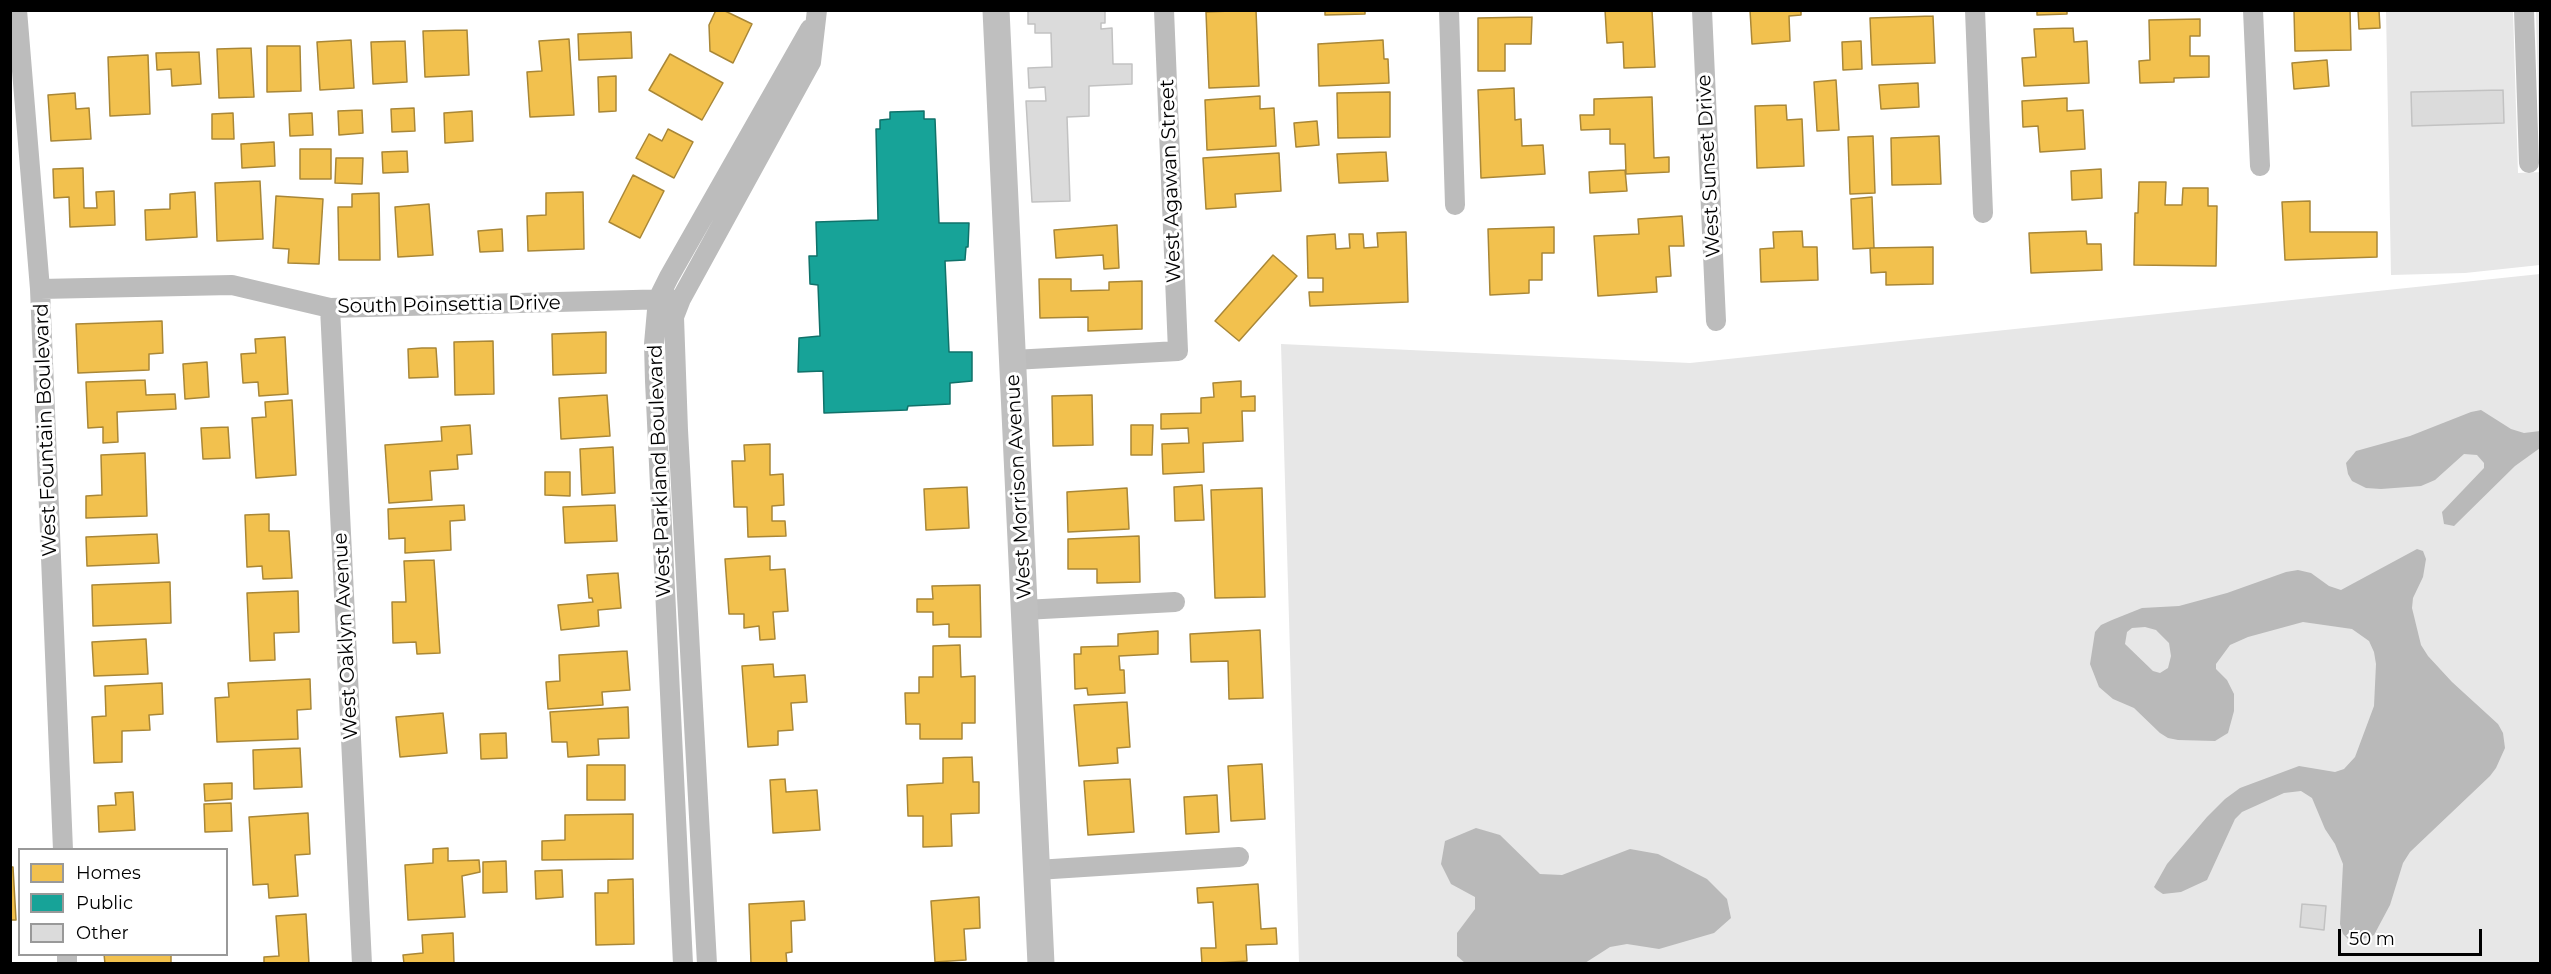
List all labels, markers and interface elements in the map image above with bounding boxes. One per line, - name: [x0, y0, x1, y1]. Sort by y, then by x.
- street label: West Sunset Drive: [1692, 74, 1726, 258]
- street label: West Agawan Street: [1155, 79, 1187, 283]
- street label: South Poinsettia Drive: [337, 291, 561, 319]
- street label: West Fountain Boulevard: [30, 303, 62, 557]
- street label: West Parkland Boulevard: [644, 344, 676, 598]
- street label: West Morrison Avenue: [1001, 374, 1037, 600]
- street label: West Oaklyn Avenue: [329, 532, 363, 740]
- legend: [18, 848, 228, 956]
- text: Homes: [76, 862, 141, 884]
- text: Public: [76, 892, 133, 914]
- scale bar: [2341, 917, 2485, 955]
- text: Other: [76, 922, 129, 944]
- text: 50 m: [2349, 928, 2395, 950]

